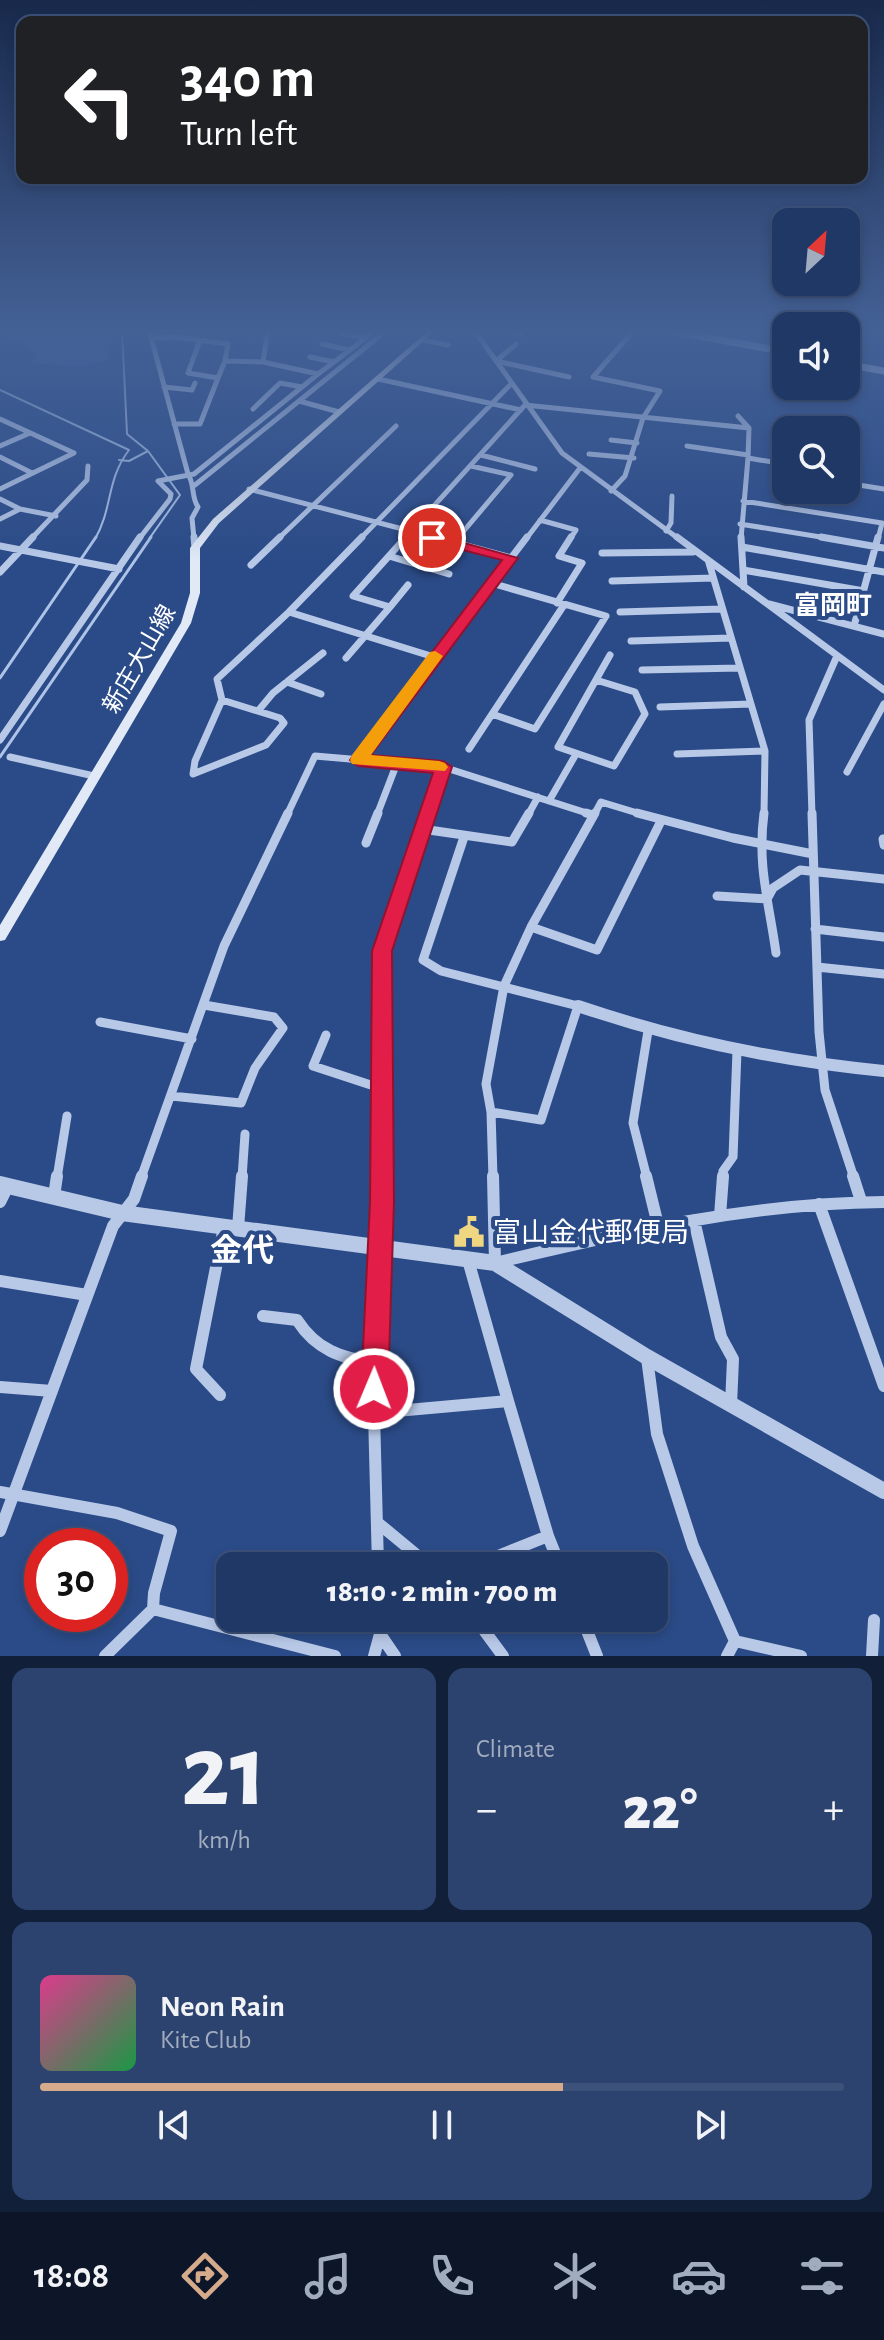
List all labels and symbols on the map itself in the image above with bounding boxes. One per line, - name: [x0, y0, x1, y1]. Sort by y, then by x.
- north arrow: [772, 208, 860, 296]
- pin: [398, 504, 466, 572]
- district label: 富岡町: [794, 591, 872, 619]
- street label: 新庄大山線: [98, 601, 180, 717]
- public building icon: 富山金代郵便局: [452, 1215, 486, 1249]
- place label: 富山金代郵便局: [493, 1218, 689, 1248]
- district label: 金代: [210, 1233, 274, 1267]
- position arrow: [332, 1347, 416, 1431]
- speed limit sign: 30: [24, 1528, 128, 1632]

